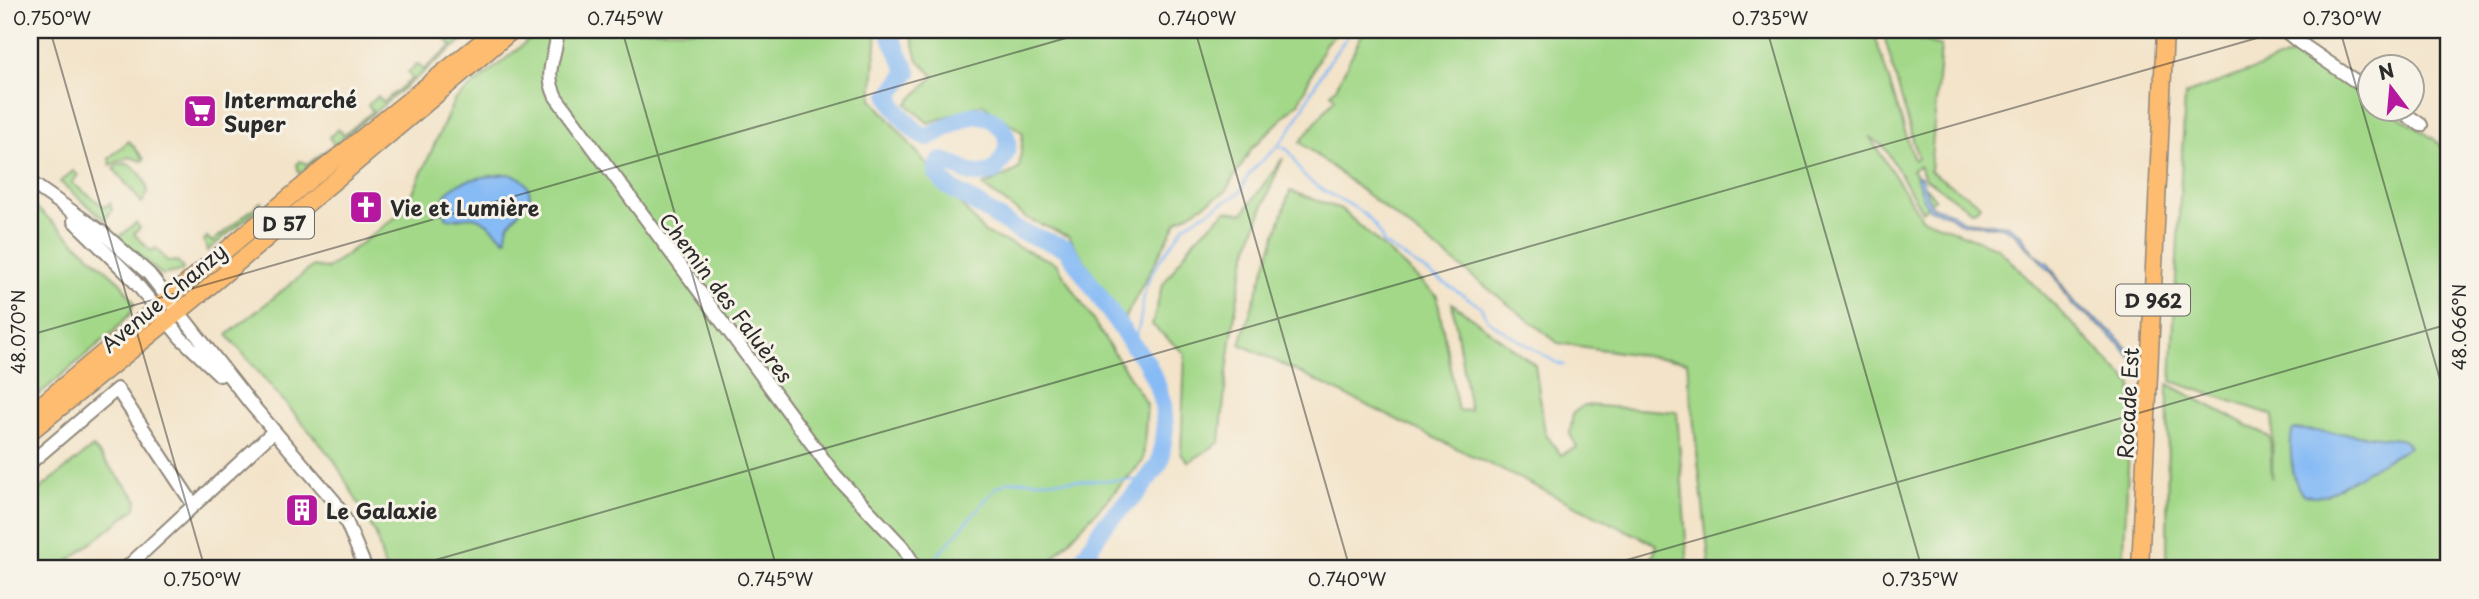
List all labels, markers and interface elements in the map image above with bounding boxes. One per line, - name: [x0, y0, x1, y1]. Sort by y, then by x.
- text: 0.750°W: [13, 4, 92, 31]
- text: 0.745°W: [587, 4, 664, 31]
- text: 0.740°W: [1158, 4, 1237, 31]
- text: 0.735°W: [1732, 4, 1809, 31]
- text: 0.730°W: [2303, 4, 2382, 31]
- north arrow: [2356, 52, 2426, 122]
- text: N: [2375, 55, 2397, 86]
- place label: Intermarché Super: [224, 83, 357, 139]
- supermarket icon: Intermarché Super: [181, 92, 219, 130]
- church icon: Vie et Lumière: [347, 188, 385, 226]
- place label: Vie et Lumière: [390, 191, 539, 223]
- street label: Chemin des Faluères: [652, 205, 802, 389]
- road number: D 57: [254, 208, 314, 238]
- street label: Avenue Chanzy: [93, 235, 233, 359]
- road number: D 962: [2116, 284, 2190, 316]
- text: 48.066°N: [2445, 284, 2472, 370]
- text: 48.070°N: [4, 290, 31, 375]
- street label: Rocade Est: [2108, 346, 2146, 459]
- building icon: Le Galaxie: [283, 491, 321, 529]
- place label: Le Galaxie: [326, 494, 437, 526]
- text: 0.750°W: [163, 565, 242, 592]
- text: 0.745°W: [737, 565, 814, 592]
- text: 0.740°W: [1308, 565, 1387, 592]
- text: 0.735°W: [1882, 565, 1959, 592]

